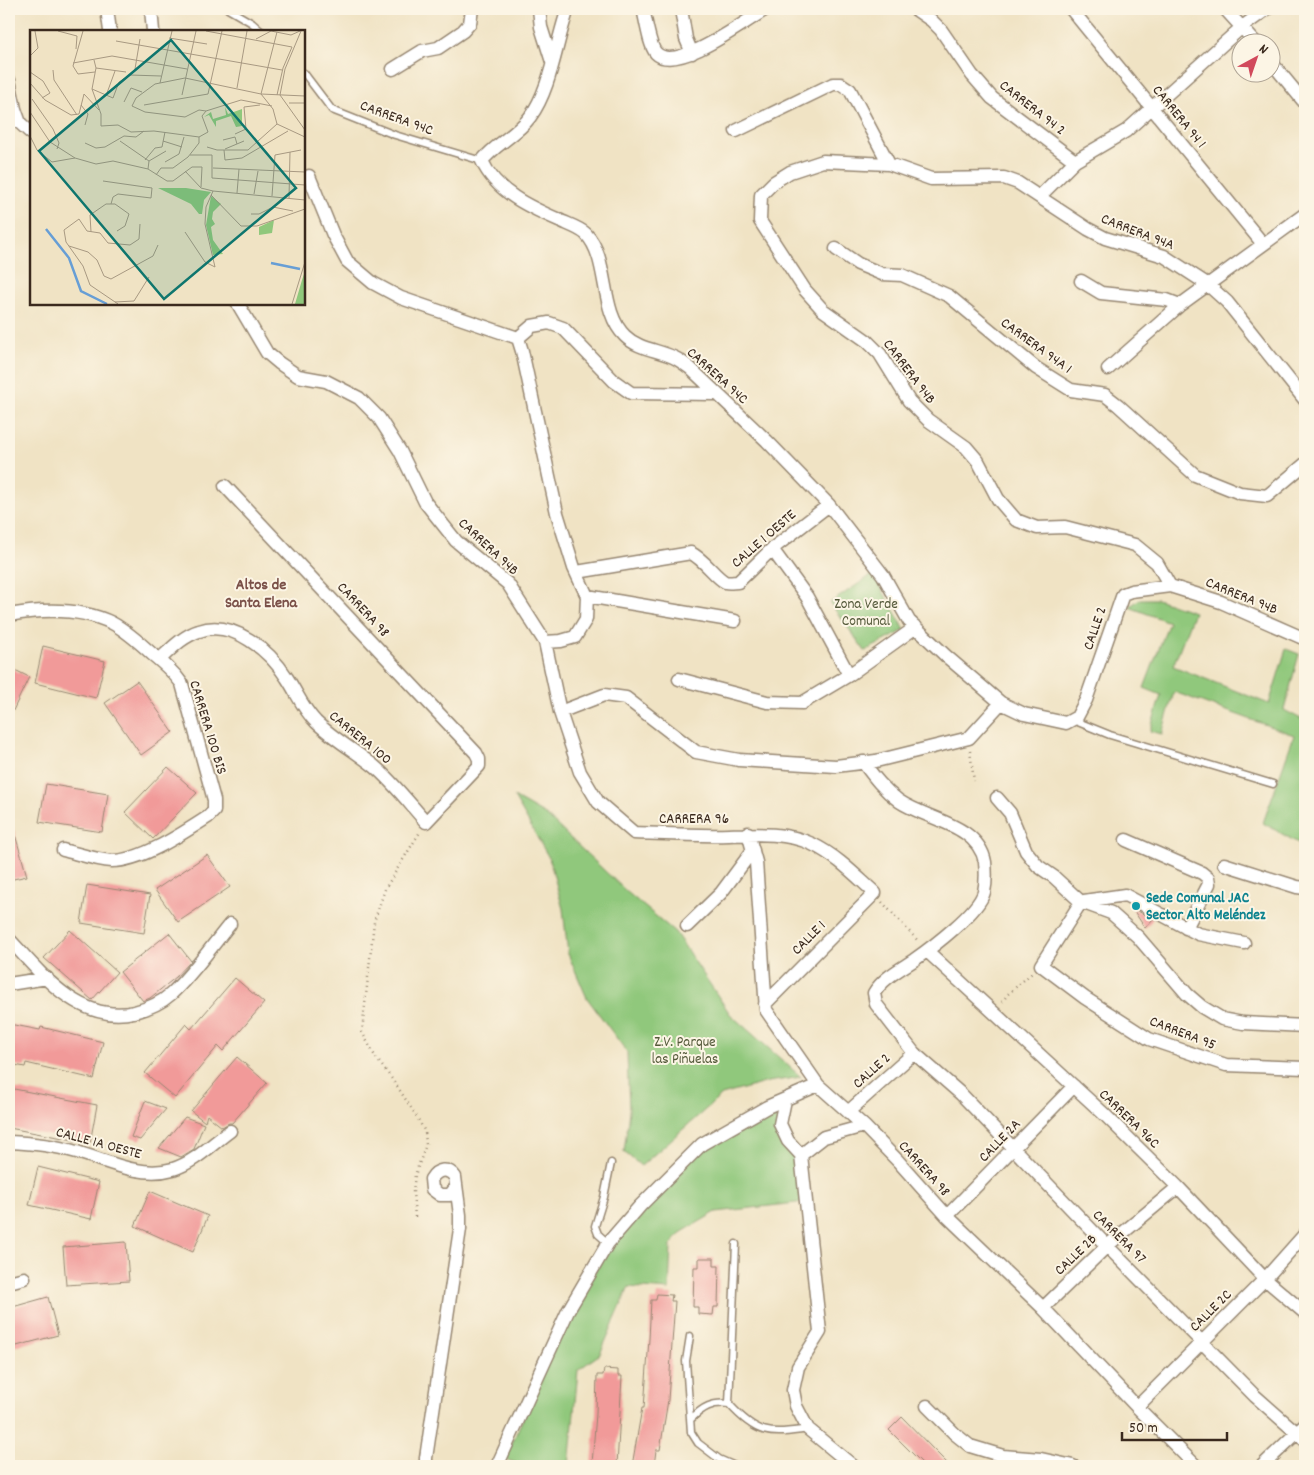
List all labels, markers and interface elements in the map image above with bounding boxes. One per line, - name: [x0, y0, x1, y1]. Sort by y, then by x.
- inset map: [30, 30, 305, 305]
- north arrow: [1232, 32, 1282, 82]
- text: N: [1254, 40, 1272, 60]
- street label: CARRERA 94 2: [994, 76, 1070, 142]
- street label: CARRERA 94 1: [1146, 81, 1211, 154]
- street label: CARRERA 94C: [357, 95, 436, 142]
- street label: CARRERA 94A: [1097, 209, 1177, 257]
- street label: CARRERA 94A 1: [995, 313, 1076, 380]
- street label: CARRERA 94B: [877, 335, 940, 409]
- street label: CARRERA 94C: [681, 343, 752, 410]
- street label: CALLE 1 OESTE: [727, 505, 802, 574]
- street label: CARRERA 94B: [452, 513, 523, 581]
- street label: CARRERA 94B: [1202, 572, 1281, 621]
- district label: Altos de Santa Elena: [225, 574, 299, 615]
- street label: CARRERA 98: [331, 578, 394, 643]
- park label: Zona Verde Comunal: [834, 594, 898, 633]
- street label: CALLE 2: [1078, 604, 1114, 653]
- street label: CARRERA 100 BIS: [182, 678, 232, 777]
- street label: CARRERA 100: [323, 706, 396, 771]
- street label: CARRERA 96: [659, 809, 729, 831]
- place label: Sede Comunal JAC Sector Alto Meléndez: [1146, 888, 1266, 927]
- marker: Sede Comunal JAC Sector Alto Meléndez: [1130, 900, 1142, 912]
- street label: CALLE 1: [787, 916, 832, 961]
- street label: CARRERA 95: [1146, 1011, 1219, 1057]
- park label: Z.V. Parque las Piñuelas: [652, 1032, 718, 1071]
- street label: CALLE 2: [848, 1048, 896, 1095]
- street label: CARRERA 96C: [1093, 1085, 1164, 1154]
- street label: CALLE 2A: [974, 1115, 1027, 1168]
- street label: CALLE 1A OESTE: [53, 1122, 144, 1166]
- street label: CARRERA 98: [892, 1136, 955, 1202]
- street label: CARRERA 97: [1087, 1205, 1151, 1270]
- street label: CALLE 2B: [1050, 1230, 1103, 1281]
- street label: CALLE 2C: [1185, 1285, 1238, 1338]
- scale bar: [1122, 1410, 1226, 1442]
- text: 50 m: [1129, 1418, 1158, 1440]

